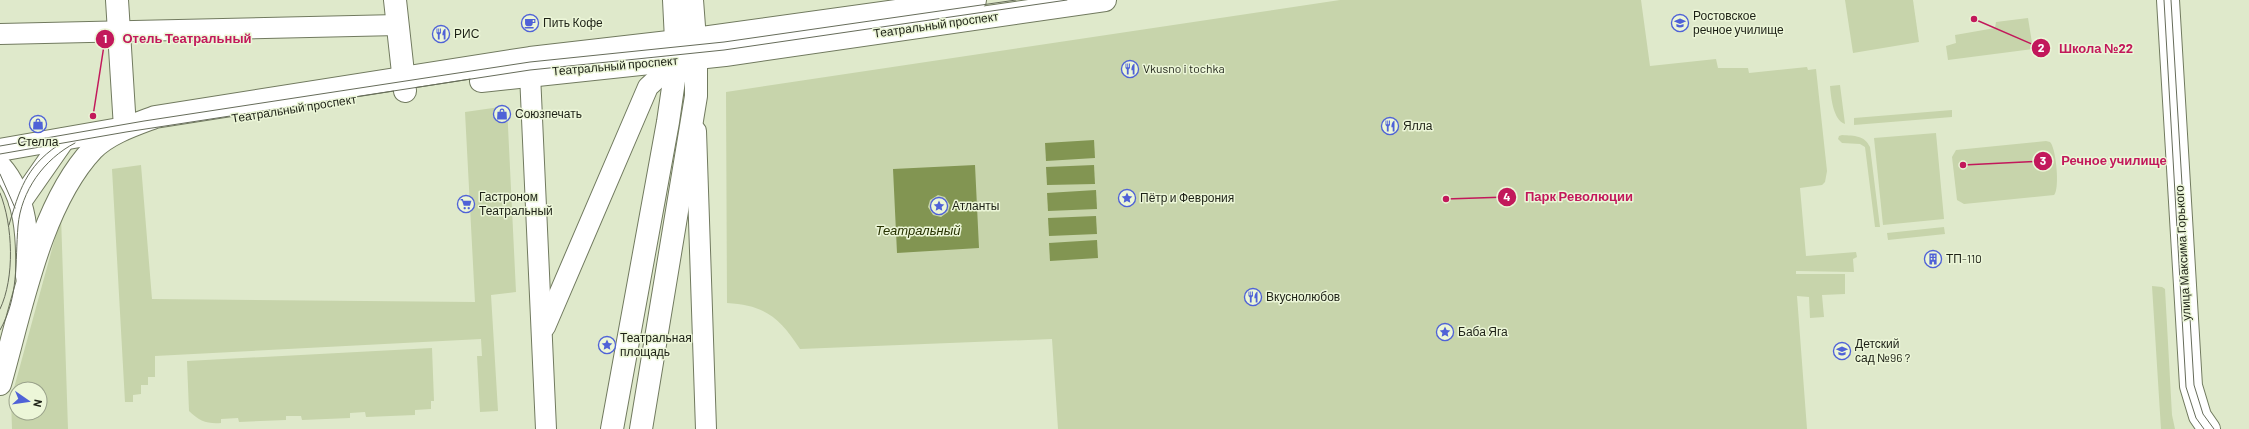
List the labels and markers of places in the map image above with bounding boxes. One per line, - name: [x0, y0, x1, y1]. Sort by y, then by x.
- place label: Ростовское речное училище: [1693, 8, 1784, 37]
- cafe icon: Пить Кофе: [520, 13, 540, 33]
- school or university icon: Ростовское речное училище: [1670, 13, 1690, 33]
- place label: Пить Кофе: [543, 15, 603, 30]
- restaurant icon: РИС: [431, 24, 451, 44]
- callout: Отель Театральный: [95, 26, 260, 51]
- place label: РИС: [454, 26, 480, 40]
- callout: Школа №22: [2031, 36, 2141, 61]
- restaurant icon: Vkusno i tochka: [1120, 59, 1140, 79]
- place label: Vkusno i tochka: [1143, 61, 1225, 75]
- shop icon: Союзпечать: [492, 104, 512, 124]
- place label: Союзпечать: [515, 106, 582, 120]
- shop icon: Стелла: [28, 114, 48, 134]
- restaurant icon: Ялла: [1380, 116, 1400, 136]
- place label: Ялла: [1403, 118, 1433, 132]
- place label: Стелла: [18, 134, 59, 148]
- callout: Речное училище: [2033, 148, 2175, 173]
- callout: Парк Революции: [1497, 184, 1641, 209]
- place icon: Пётр и Феврония: [1117, 188, 1137, 208]
- place label: Гастроном Театральный: [479, 189, 553, 218]
- place label: Пётр и Феврония: [1140, 190, 1234, 205]
- supermarket icon: Гастроном Театральный: [456, 194, 476, 214]
- place icon: Атланты: [929, 196, 949, 216]
- place label: Атланты: [952, 198, 999, 212]
- building icon: ТП-110: [1923, 249, 1943, 269]
- place label: ТП-110: [1946, 251, 1982, 265]
- restaurant icon: Вкуснолюбов: [1243, 287, 1263, 307]
- place label: Вкуснолюбов: [1266, 289, 1340, 304]
- place icon: Баба Яга: [1435, 322, 1455, 342]
- place label: Баба Яга: [1458, 324, 1508, 338]
- place label: Театральная площадь: [620, 330, 692, 359]
- place icon: Театральная площадь: [597, 335, 617, 355]
- place label: Детский сад №96 ?: [1855, 336, 1911, 365]
- school or university icon: Детский сад №96 ?: [1832, 341, 1852, 361]

